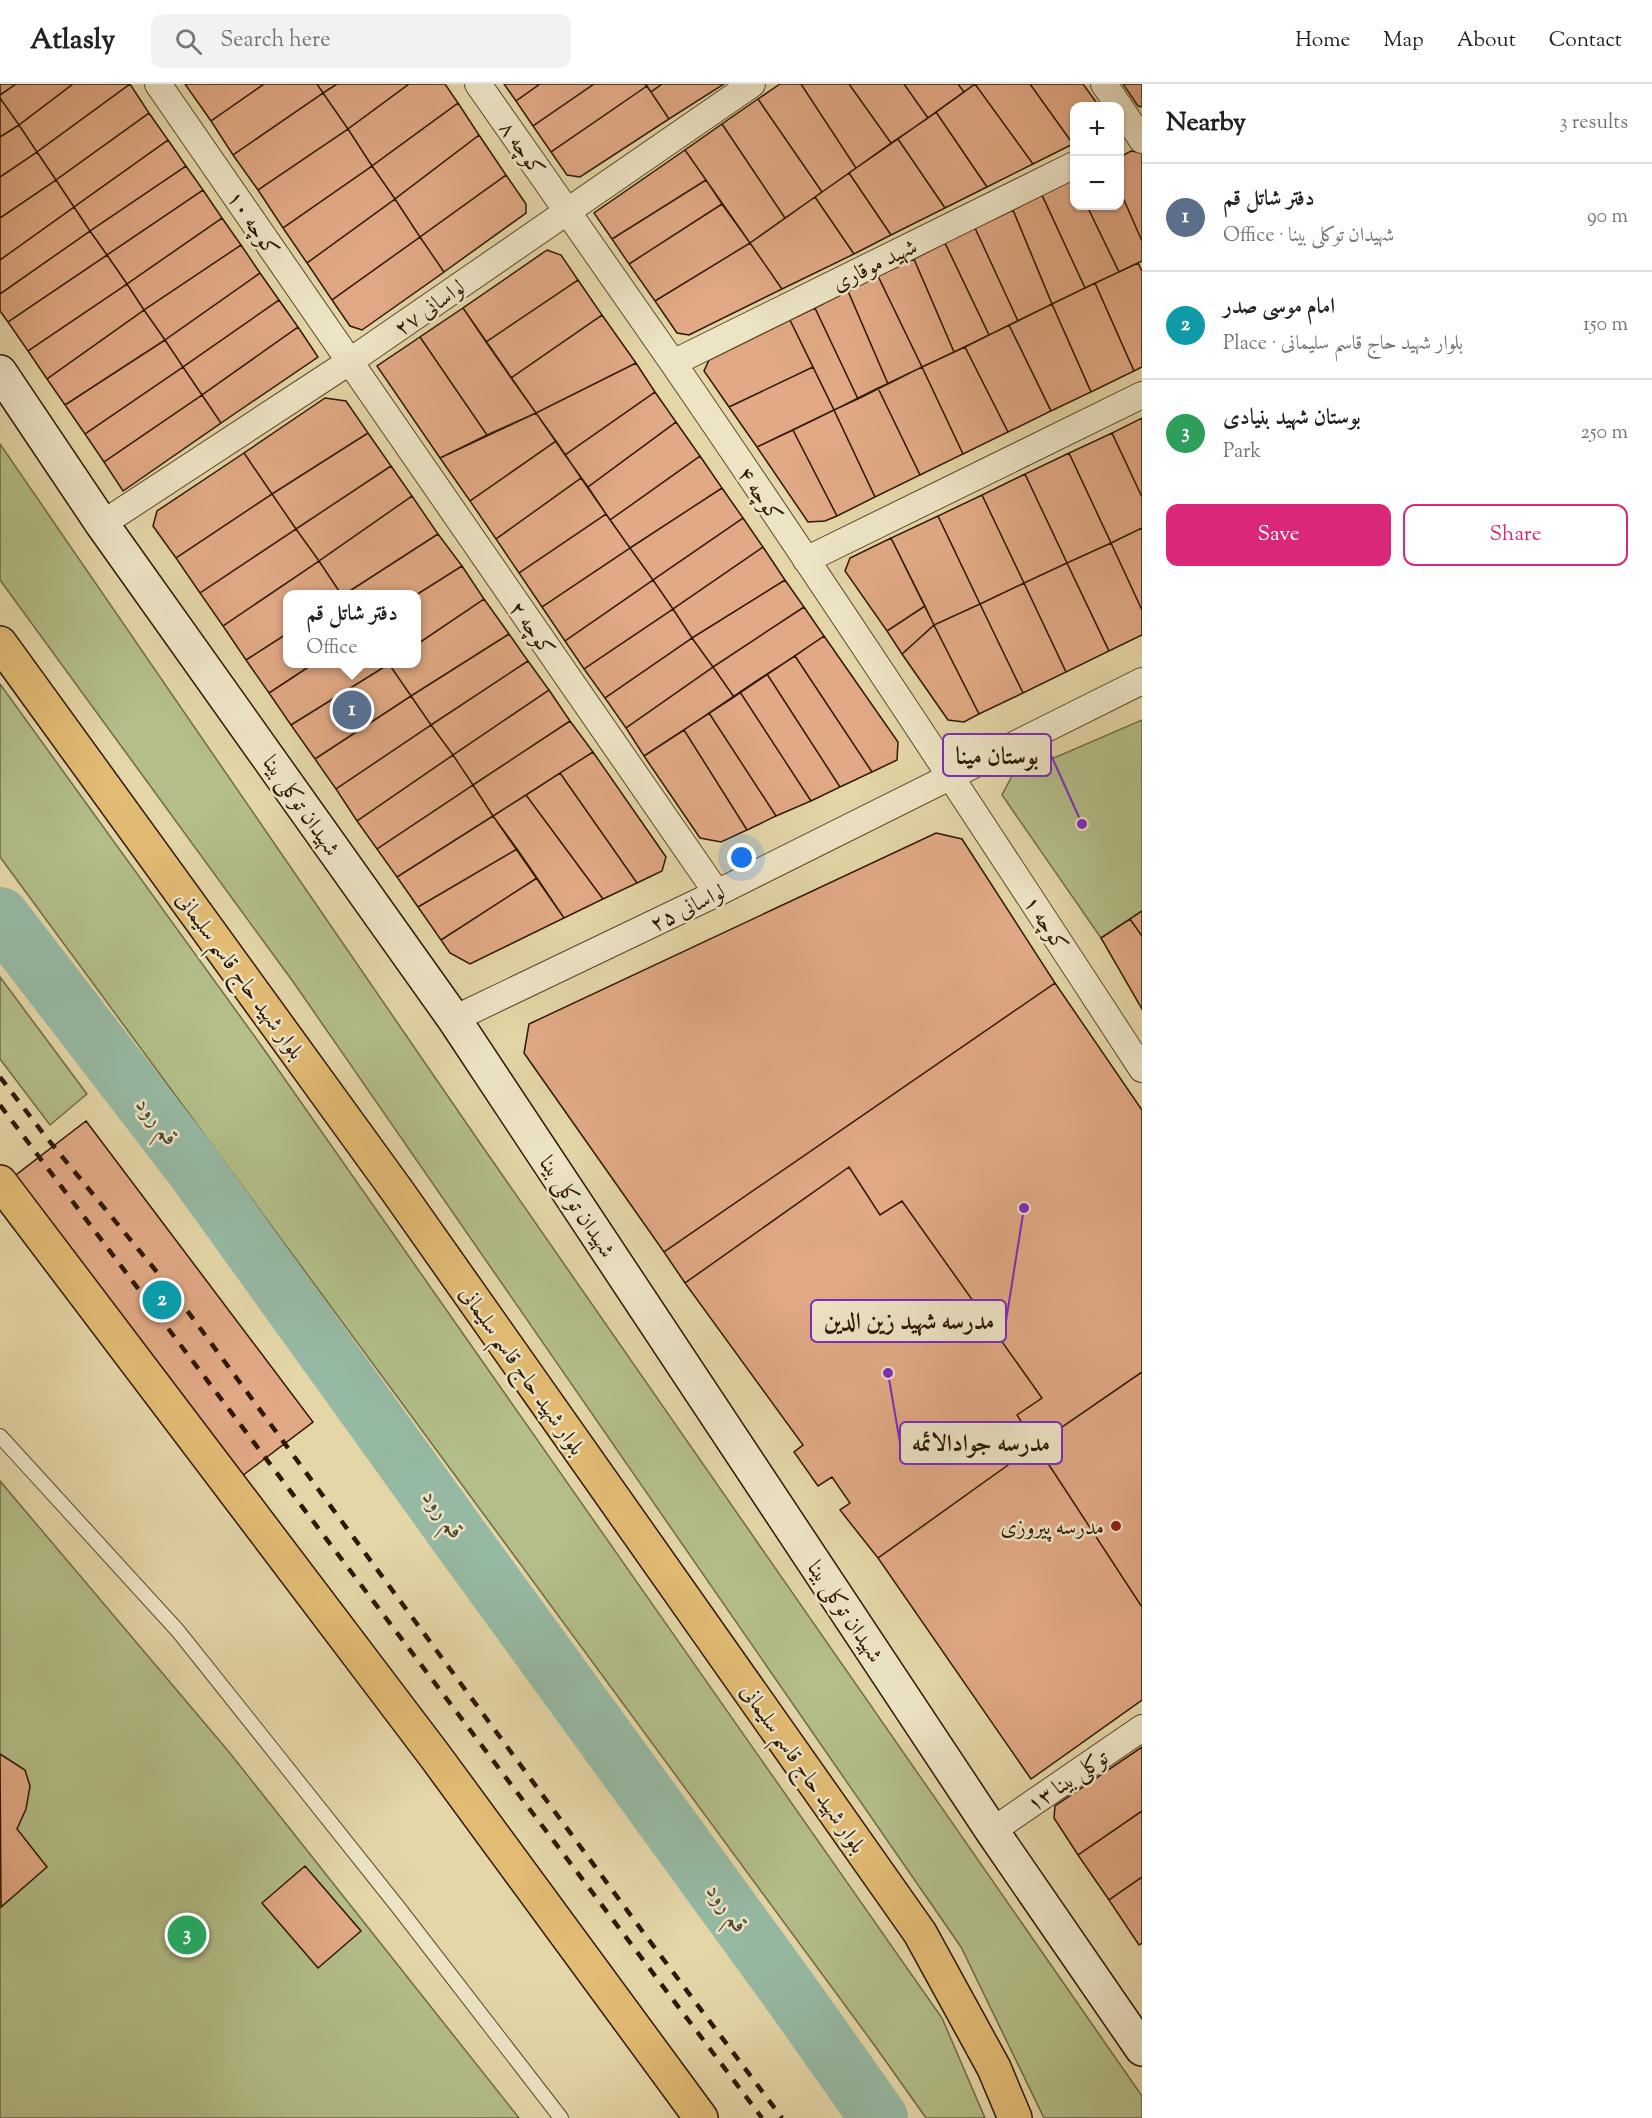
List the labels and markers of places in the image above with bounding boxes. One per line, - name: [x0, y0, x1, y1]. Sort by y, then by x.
- pin: 1: [332, 688, 372, 732]
- callout: بوستان مینا: [943, 734, 1051, 776]
- pin: 2: [142, 1278, 182, 1322]
- callout: مدرسه شهید زین الدین: [811, 1300, 1006, 1342]
- callout: مدرسه جوادالائمه: [900, 1422, 1062, 1464]
- place label: مدرسه پیروزی: [1000, 1513, 1104, 1545]
- marker: مدرسه پیروزی: [1109, 1519, 1123, 1533]
- pin: 3: [168, 1912, 207, 1958]

